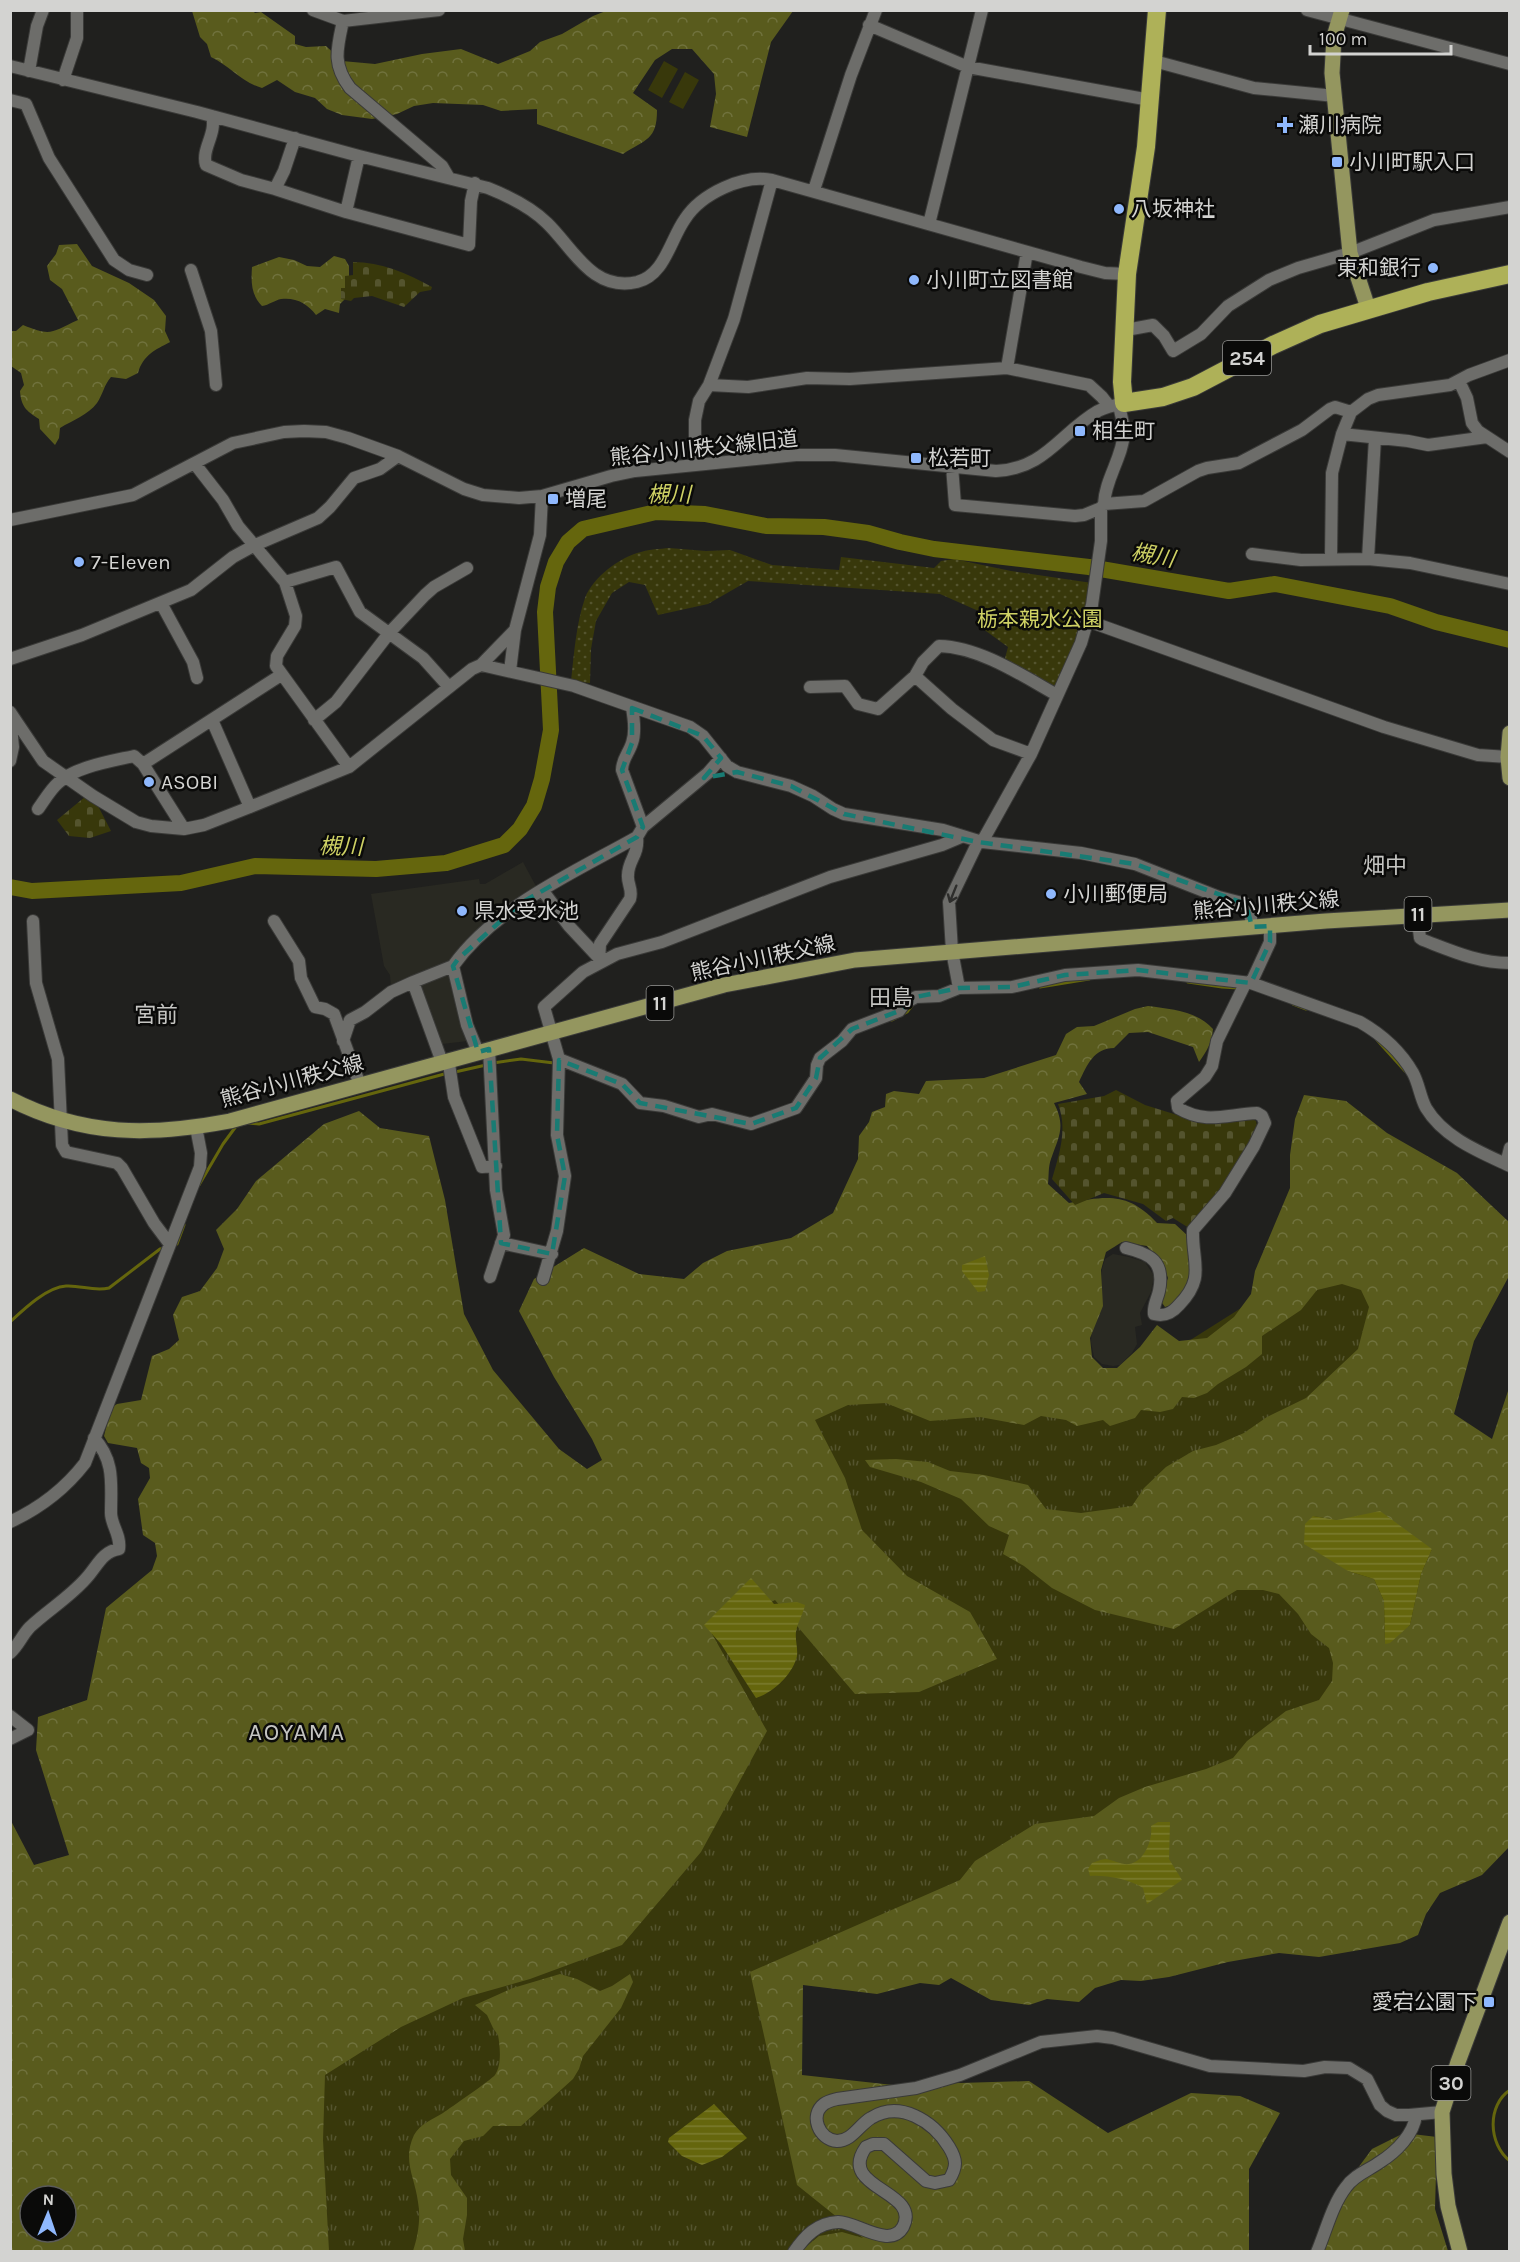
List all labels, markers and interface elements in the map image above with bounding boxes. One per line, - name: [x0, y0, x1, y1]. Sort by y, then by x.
- scale bar: [1310, 18, 1451, 56]
- text: 100 m: [1319, 28, 1367, 50]
- place label: 瀬川病院: [1298, 113, 1382, 137]
- marker: 瀬川病院: [1276, 116, 1294, 134]
- place label: 小川町駅入口: [1349, 150, 1475, 174]
- marker: 小川町駅入口: [1330, 155, 1344, 169]
- place label: 八坂神社: [1131, 197, 1215, 221]
- marker: 八坂神社: [1112, 202, 1126, 216]
- place label: 東和銀行: [1337, 256, 1421, 280]
- marker: 東和銀行: [1426, 261, 1440, 275]
- place label: 小川町立図書館: [926, 268, 1073, 292]
- marker: 小川町立図書館: [907, 273, 921, 287]
- road number: 254: [1223, 341, 1271, 375]
- place label: 相生町: [1092, 419, 1155, 443]
- marker: 相生町: [1073, 424, 1087, 438]
- street label: 熊谷小川秩父線旧道: [609, 426, 799, 470]
- place label: 松若町: [928, 446, 991, 470]
- marker: 松若町: [909, 451, 923, 465]
- water label: 槻川: [647, 482, 693, 508]
- place label: 増尾: [565, 487, 607, 511]
- marker: 増尾: [546, 492, 560, 506]
- water label: 槻川: [1129, 539, 1179, 573]
- place label: 7-Eleven: [91, 550, 171, 574]
- marker: 7-Eleven: [72, 555, 86, 569]
- park label: 栃本親水公園: [977, 607, 1103, 631]
- place label: ASOBI: [161, 770, 218, 794]
- marker: ASOBI: [142, 775, 156, 789]
- water label: 槻川: [319, 834, 365, 860]
- district label: 畑中: [1363, 853, 1407, 879]
- place label: 小川郵便局: [1063, 882, 1168, 906]
- one-way arrow: [947, 884, 958, 902]
- marker: 小川郵便局: [1044, 887, 1058, 901]
- street label: 熊谷小川秩父線: [1192, 887, 1340, 923]
- road number: 11: [1404, 897, 1432, 931]
- place label: 県水受水池: [474, 899, 579, 923]
- marker: 県水受水池: [455, 904, 469, 918]
- street label: 熊谷小川秩父線: [689, 931, 837, 985]
- district label: 田島: [869, 985, 913, 1011]
- road number: 11: [646, 986, 674, 1020]
- district label: 宮前: [134, 1002, 178, 1028]
- street label: 熊谷小川秩父線: [218, 1050, 366, 1112]
- district label: AOYAMA: [248, 1718, 346, 1746]
- place label: 愛宕公園下: [1372, 1990, 1477, 2014]
- marker: 愛宕公園下: [1482, 1995, 1496, 2009]
- road number: 30: [1432, 2066, 1470, 2100]
- north arrow: [18, 2184, 78, 2244]
- text: N: [42, 2190, 55, 2209]

